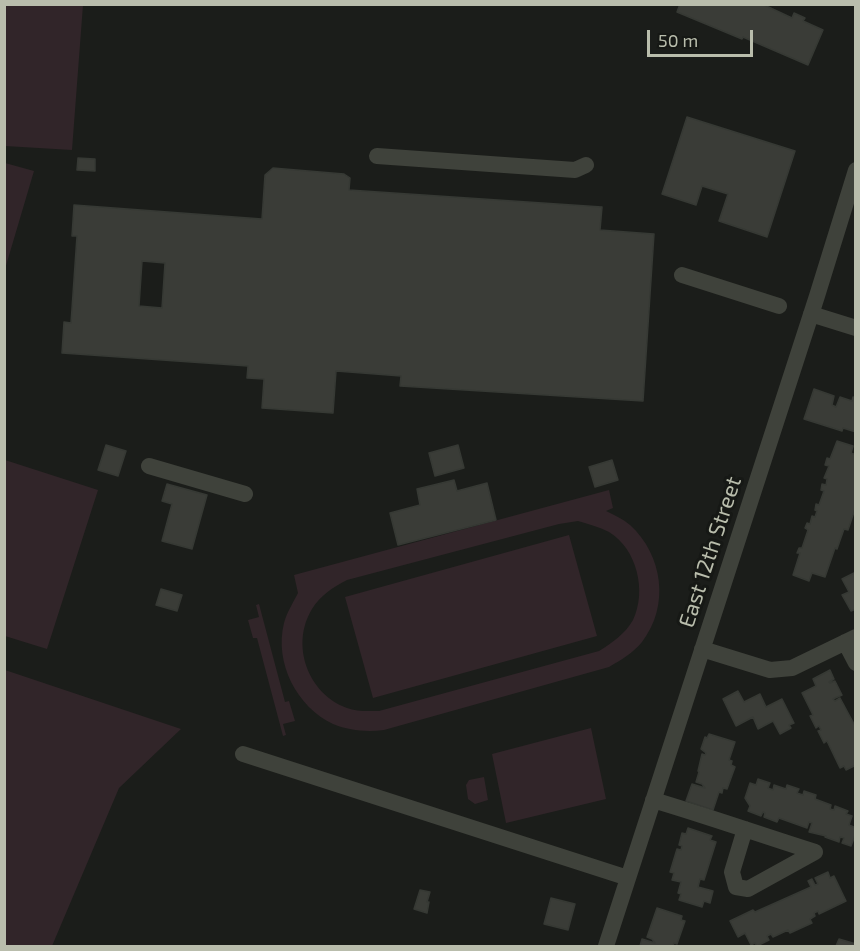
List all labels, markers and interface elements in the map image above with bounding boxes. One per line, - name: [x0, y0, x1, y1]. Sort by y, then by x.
- scale bar: [650, 18, 756, 56]
- text: 50 m: [658, 29, 698, 51]
- street label: East 12th Street: [673, 473, 747, 631]

